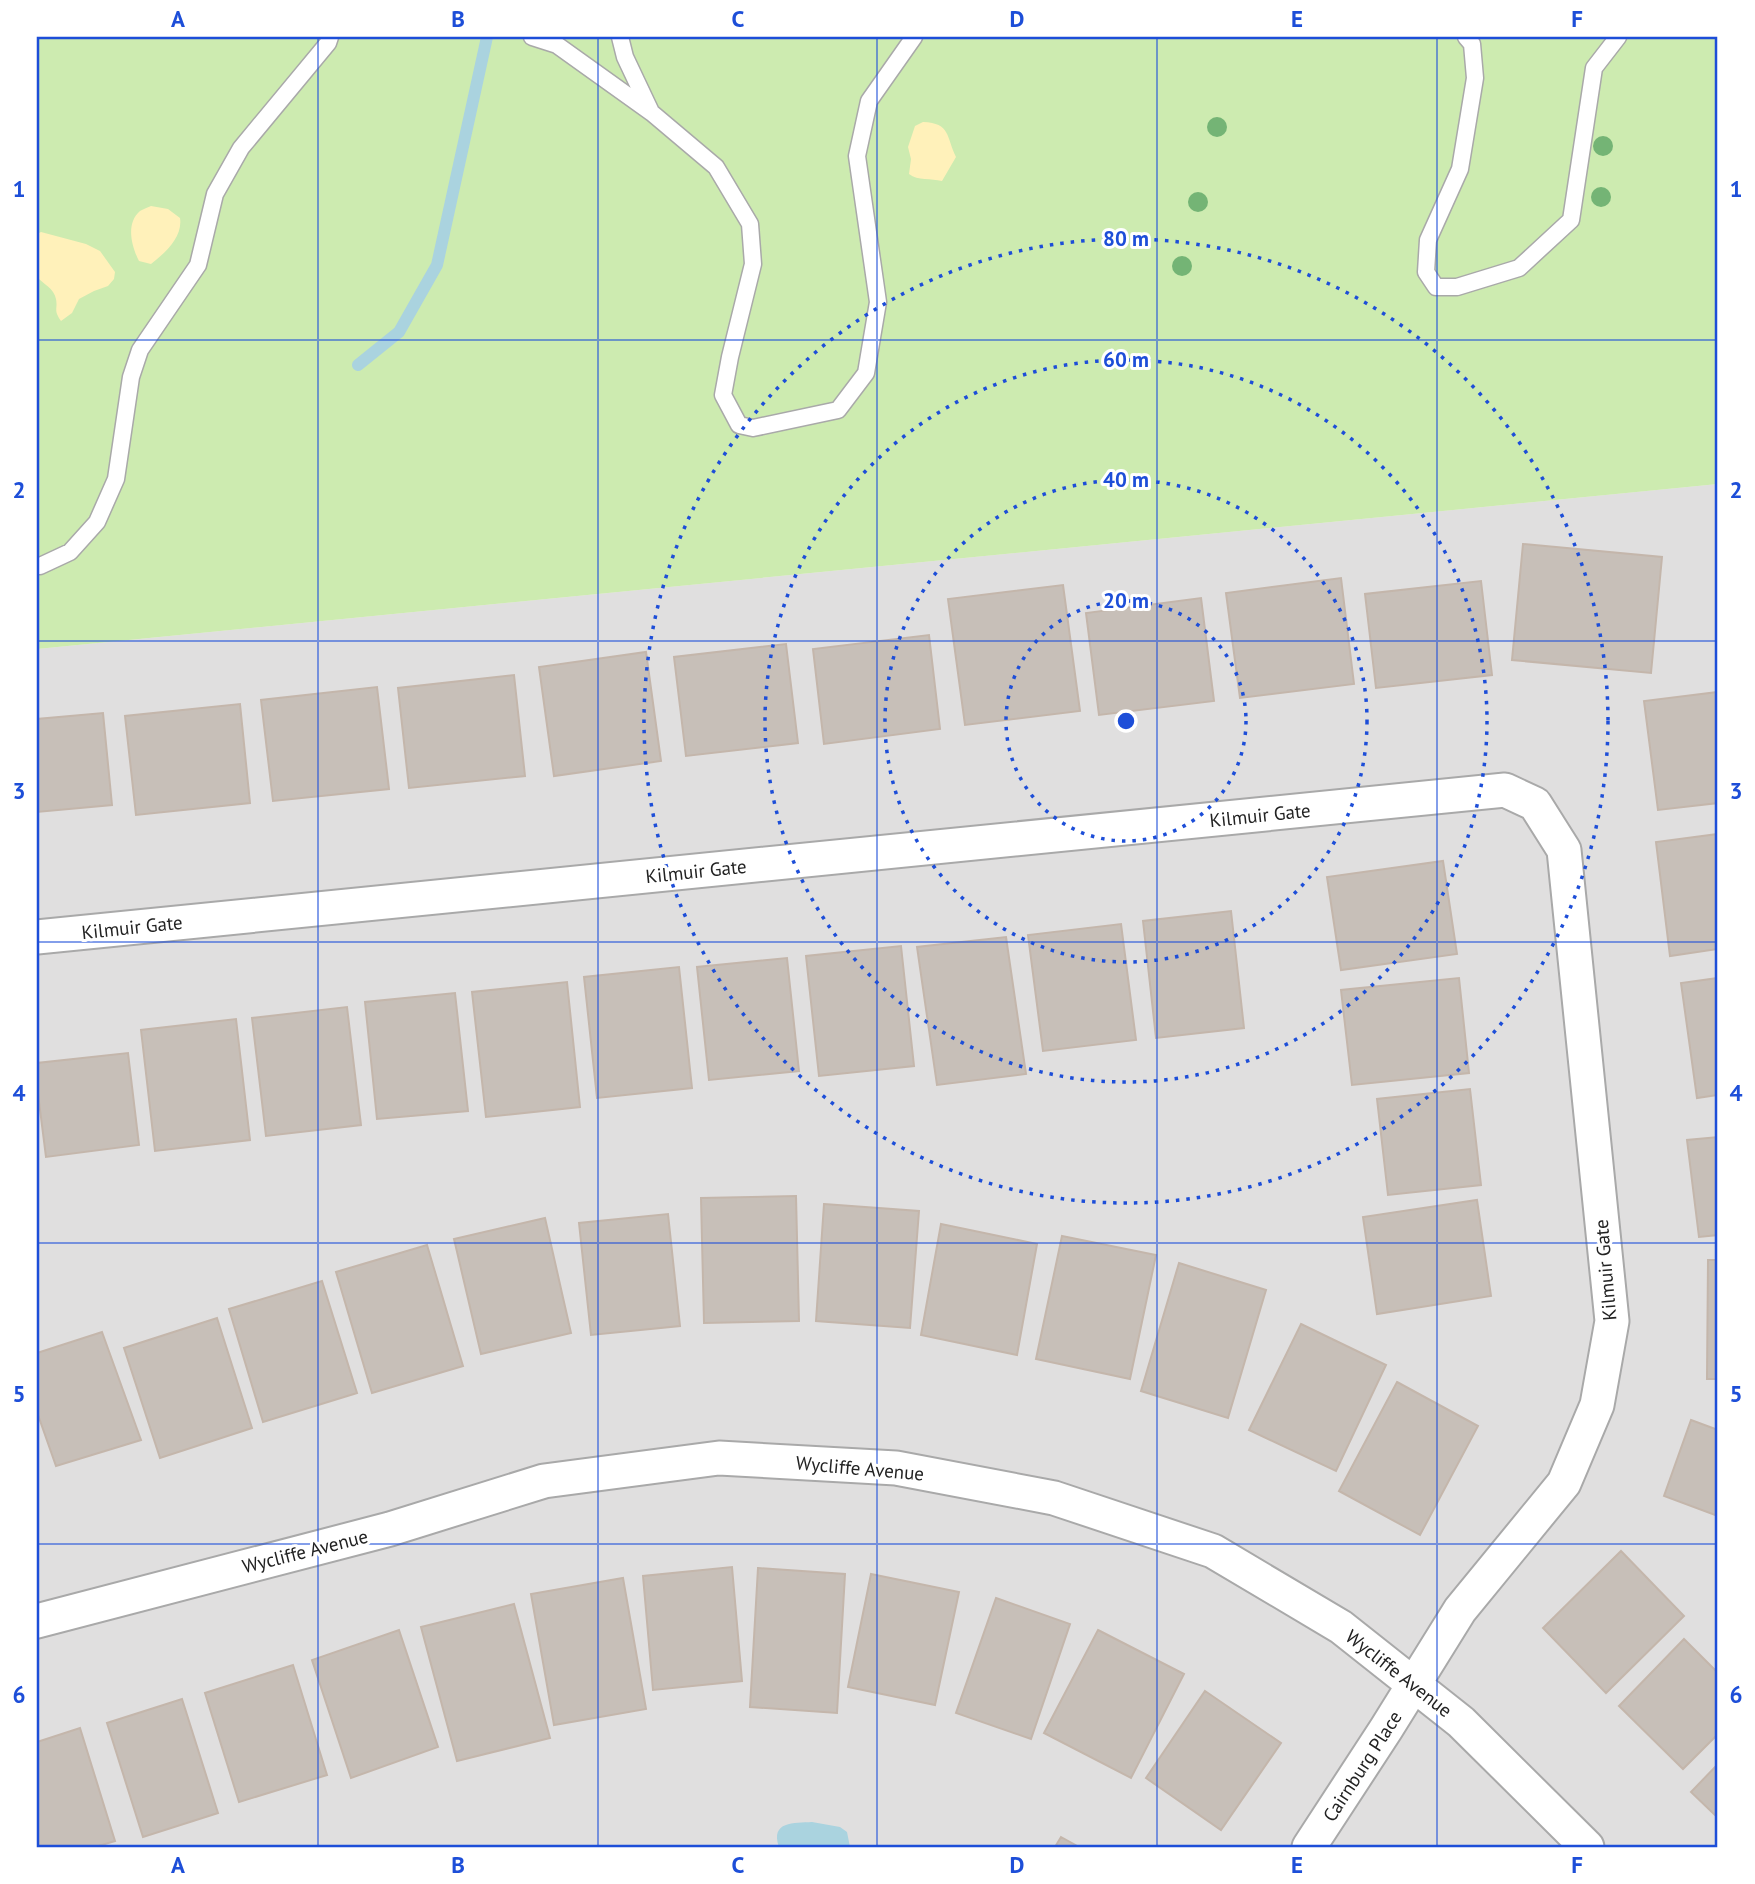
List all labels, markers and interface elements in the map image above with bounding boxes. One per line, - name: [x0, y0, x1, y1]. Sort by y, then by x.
- text: A: [171, 4, 185, 33]
- text: B: [451, 4, 465, 33]
- text: C: [732, 4, 745, 33]
- text: D: [1010, 4, 1024, 33]
- text: E: [1291, 4, 1303, 33]
- text: F: [1571, 4, 1583, 33]
- text: 1: [12, 174, 26, 203]
- text: 1: [1729, 174, 1743, 203]
- text: 80 m: [1103, 225, 1149, 252]
- text: 60 m: [1103, 346, 1149, 373]
- text: 40 m: [1103, 466, 1149, 493]
- text: 2: [12, 475, 26, 504]
- text: 2: [1729, 475, 1743, 504]
- text: 20 m: [1103, 587, 1149, 614]
- centre of rings: [1114, 709, 1138, 733]
- text: 3: [12, 776, 26, 805]
- text: 3: [1729, 776, 1743, 805]
- street label: Kilmuir Gate: [1208, 798, 1312, 832]
- street label: Kilmuir Gate: [644, 854, 748, 888]
- street label: Kilmuir Gate: [80, 910, 184, 944]
- text: 4: [12, 1078, 26, 1107]
- text: 4: [1729, 1078, 1743, 1107]
- street label: Kilmuir Gate: [1589, 1218, 1621, 1322]
- text: 5: [12, 1379, 26, 1408]
- text: 5: [1729, 1379, 1743, 1408]
- street label: Wycliffe Avenue: [795, 1450, 925, 1486]
- street label: Wycliffe Avenue: [240, 1524, 370, 1578]
- street label: Wycliffe Avenue: [1341, 1624, 1457, 1722]
- text: 6: [12, 1680, 26, 1709]
- text: 6: [1729, 1680, 1743, 1709]
- street label: Cairnburg Place: [1317, 1706, 1407, 1826]
- text: A: [171, 1850, 185, 1879]
- text: B: [451, 1850, 465, 1879]
- text: C: [732, 1850, 745, 1879]
- text: D: [1010, 1850, 1024, 1879]
- text: E: [1291, 1850, 1303, 1879]
- text: F: [1571, 1850, 1583, 1879]

